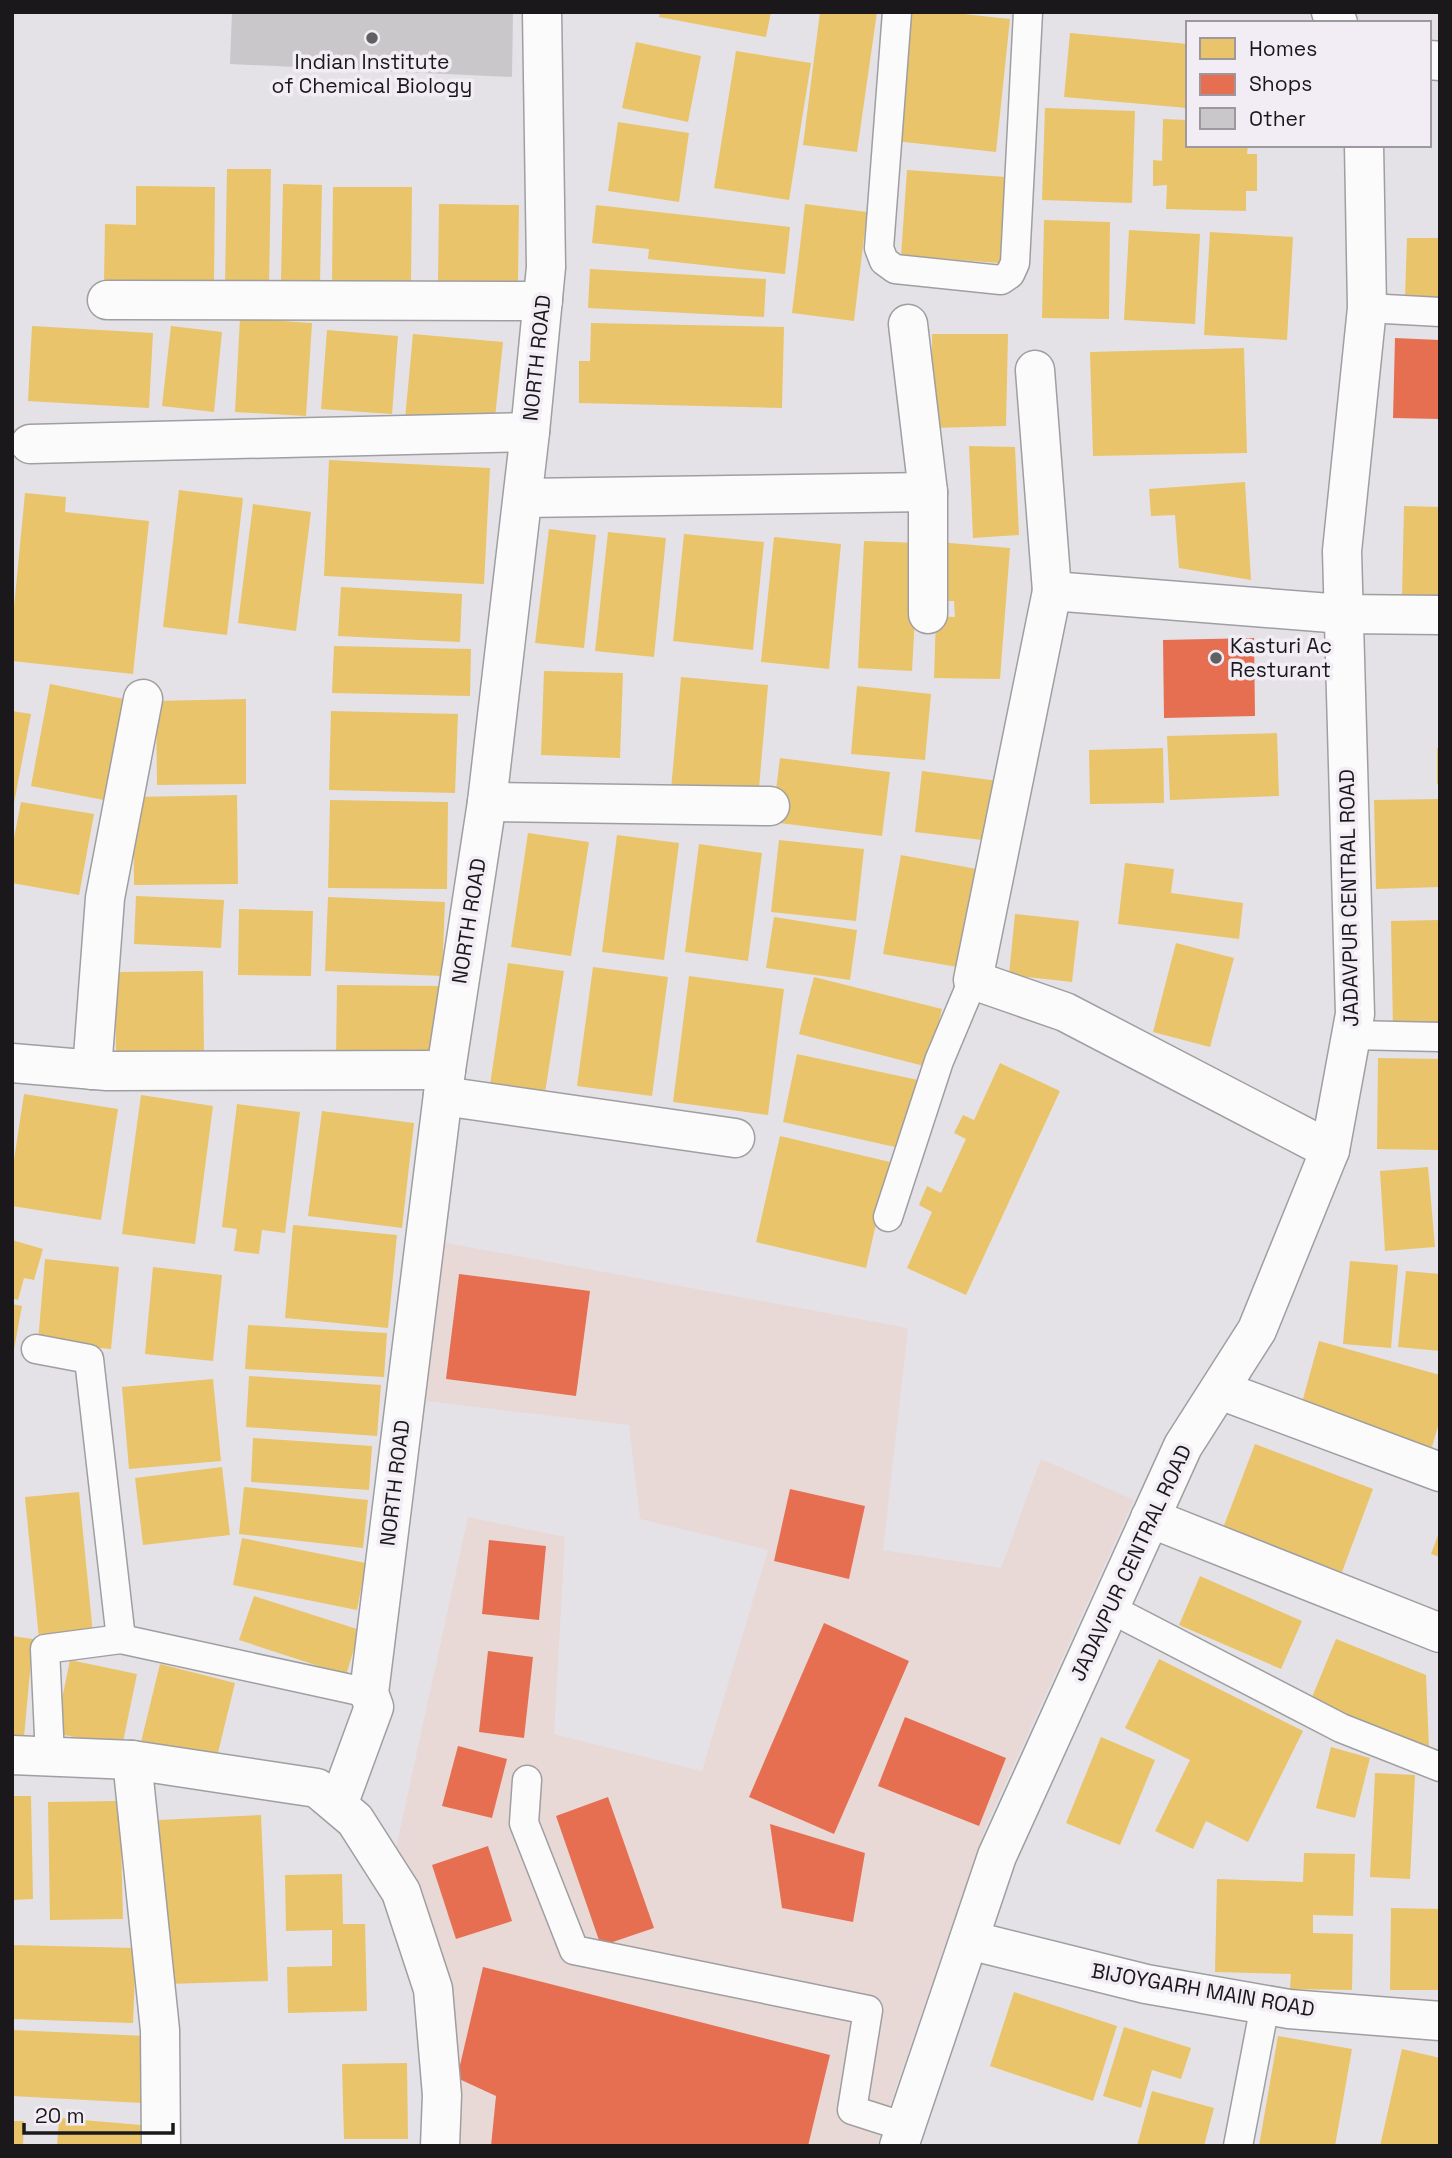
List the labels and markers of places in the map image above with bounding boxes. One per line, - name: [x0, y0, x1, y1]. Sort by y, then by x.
- marker: Indian Institute of Chemical Biology: [364, 30, 380, 46]
- place label: Indian Institute of Chemical Biology: [272, 48, 472, 99]
- place label: Kasturi Ac Resturant: [1230, 632, 1332, 683]
- marker: Kasturi Ac Resturant: [1208, 650, 1224, 666]

